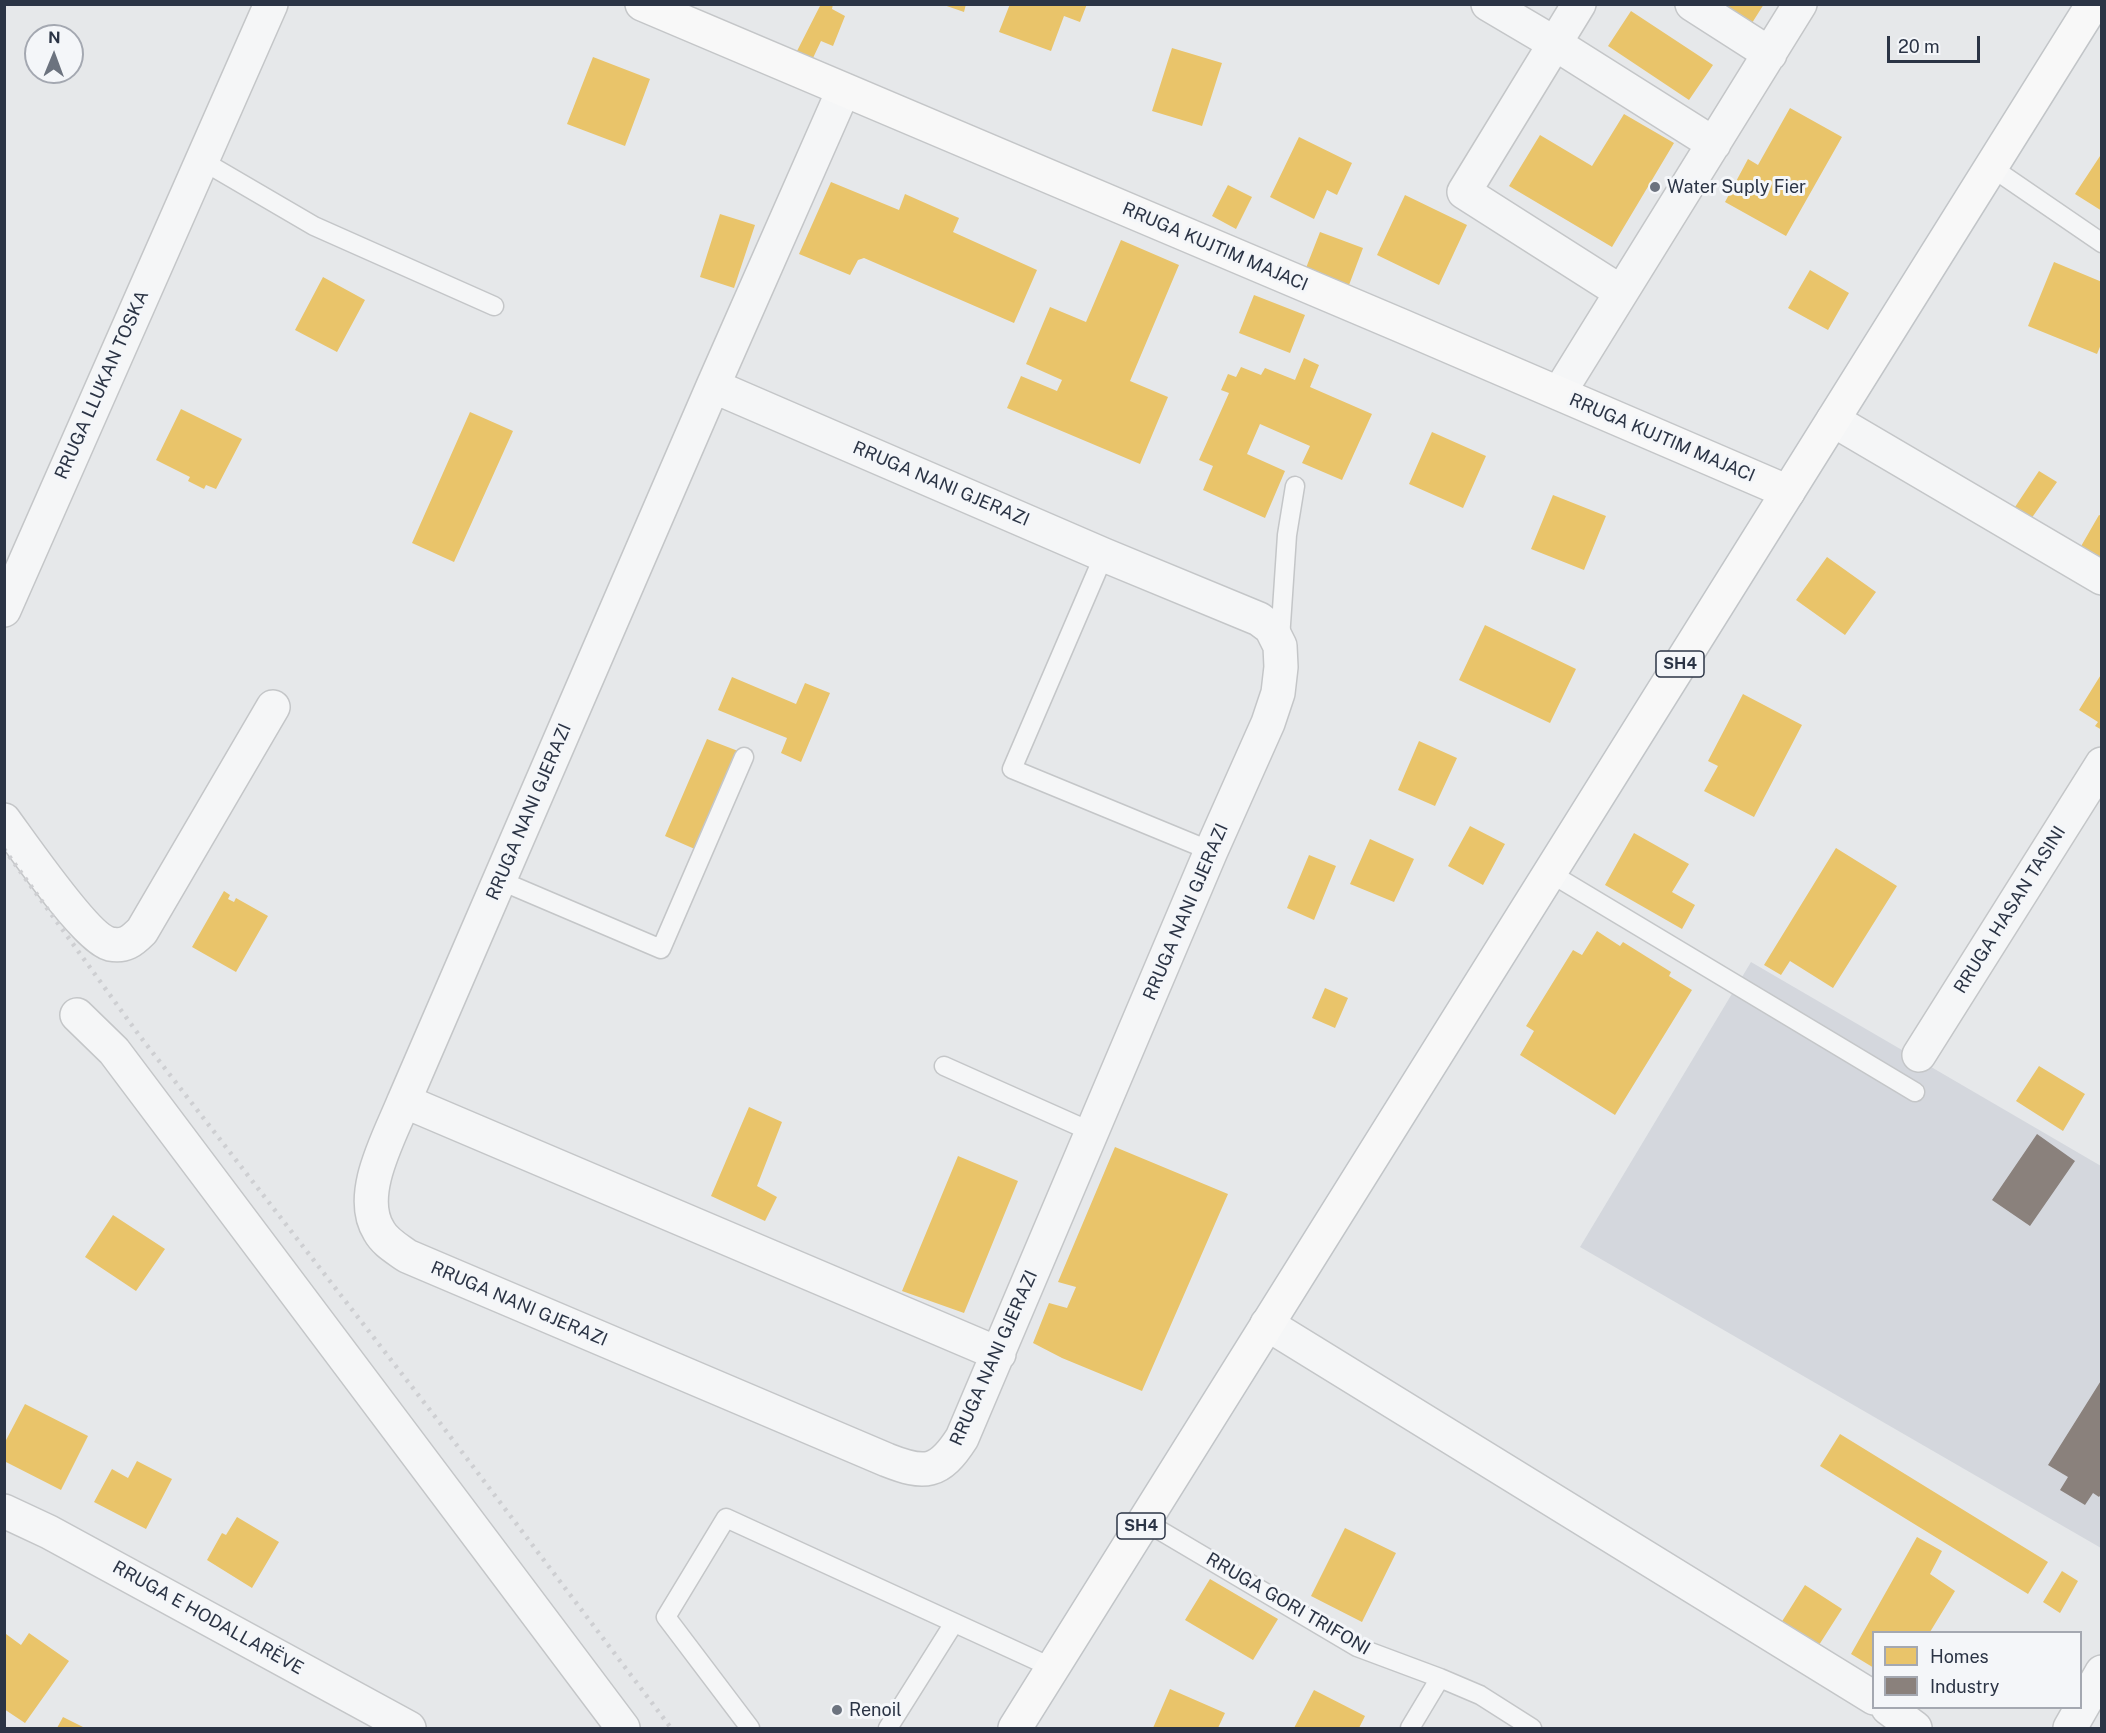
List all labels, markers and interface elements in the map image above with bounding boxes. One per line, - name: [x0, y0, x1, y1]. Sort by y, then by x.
- north arrow: [24, 24, 84, 84]
- scale bar: [1890, 24, 1983, 62]
- text: N: [48, 28, 61, 47]
- text: 20 m: [1898, 36, 1940, 57]
- place label: Water Suply Fier: [1667, 176, 1806, 198]
- marker: Water Suply Fier: [1648, 180, 1662, 194]
- street label: RRUGA KUJTIM MAJACI: [1119, 198, 1311, 296]
- street label: RRUGA LLUKAN TOSKA: [51, 287, 153, 483]
- street label: RRUGA KUJTIM MAJACI: [1566, 389, 1758, 487]
- street label: RRUGA NANI GJERAZI: [849, 437, 1033, 531]
- road number: SH4: [1656, 651, 1704, 677]
- street label: RRUGA NANI GJERAZI: [482, 720, 576, 904]
- street label: RRUGA NANI GJERAZI: [1139, 820, 1233, 1004]
- street label: RRUGA HASAN TASINI: [1950, 822, 2070, 998]
- street label: RRUGA NANI GJERAZI: [427, 1257, 611, 1351]
- street label: RRUGA NANI GJERAZI: [946, 1267, 1042, 1449]
- road number: SH4: [1117, 1513, 1165, 1539]
- street label: RRUGA GORI TRIFONI: [1202, 1548, 1374, 1660]
- street label: RRUGA E HODALLARËVE: [109, 1556, 307, 1680]
- legend: [1872, 1631, 2082, 1709]
- text: Homes: [1930, 1646, 1989, 1667]
- text: Industry: [1930, 1676, 1999, 1697]
- place label: Renoil: [849, 1699, 902, 1721]
- marker: Renoil: [830, 1703, 844, 1717]

